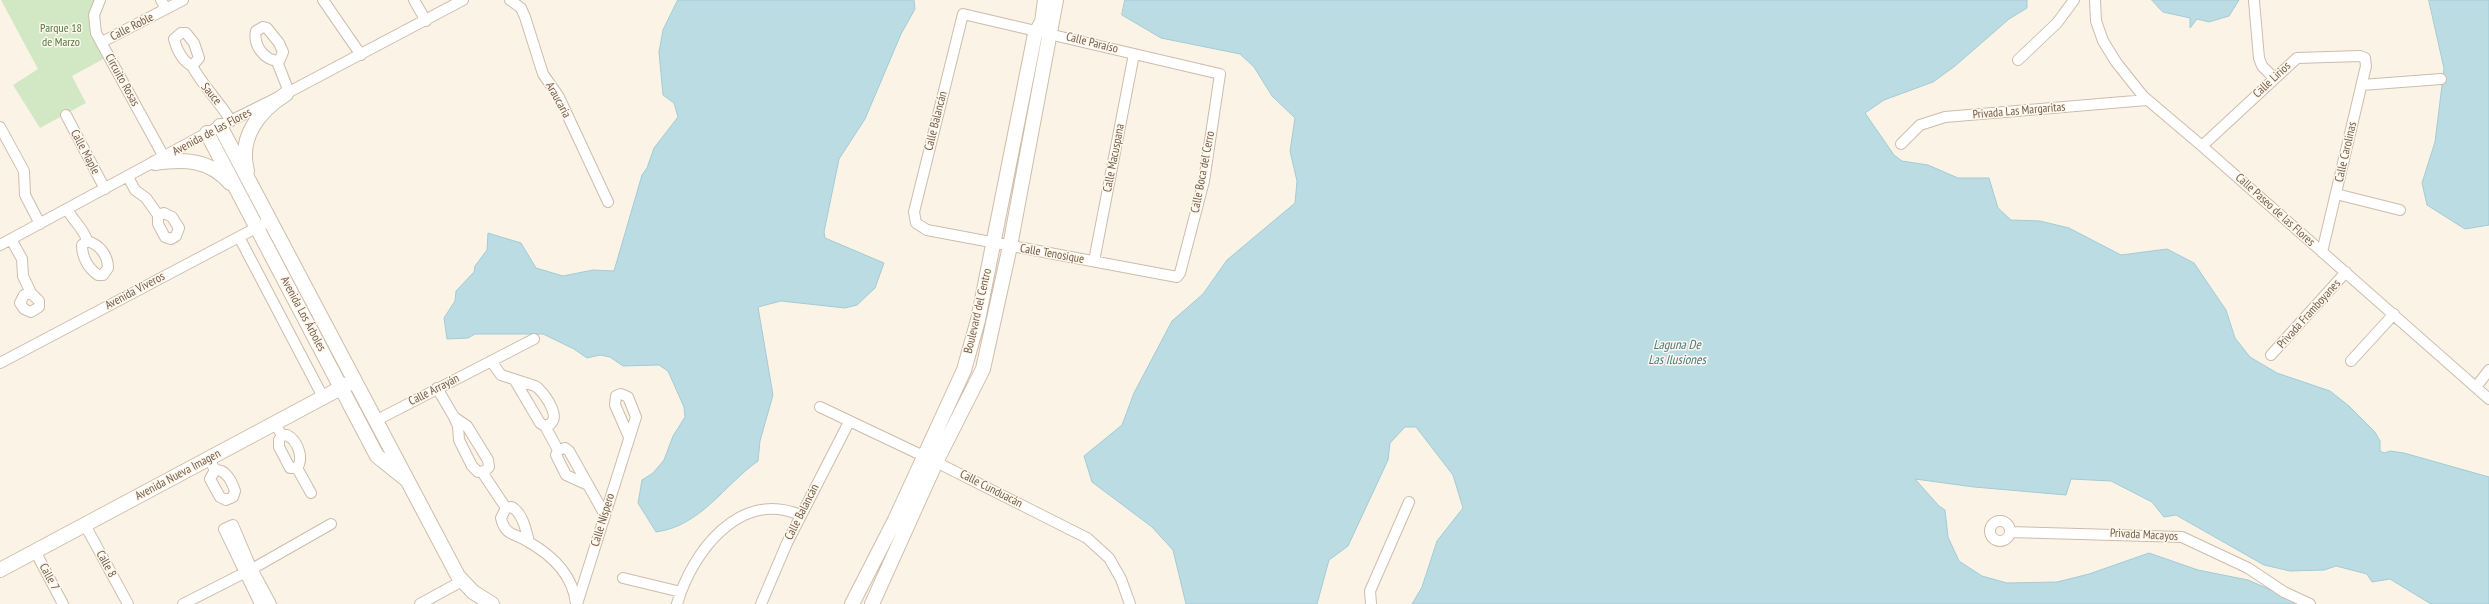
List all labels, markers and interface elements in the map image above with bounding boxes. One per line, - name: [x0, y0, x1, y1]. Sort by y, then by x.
- street label: Calle Roble: [108, 10, 156, 44]
- park label: Parque 18 de Marzo: [40, 22, 82, 50]
- street label: Calle Paraíso: [1065, 30, 1119, 56]
- street label: Circuito Rosas: [102, 51, 142, 109]
- street label: Calle Lirios: [2250, 59, 2294, 101]
- street label: Sauce: [198, 80, 224, 108]
- street label: Araucaria: [542, 80, 574, 120]
- street label: Calle Balancán: [922, 90, 950, 152]
- street label: Privada Las Margaritas: [1972, 100, 2066, 122]
- street label: Avenida de las Flores: [170, 105, 254, 159]
- street label: Calle Carolinas: [2332, 120, 2360, 184]
- street label: Calle Macuspana: [1100, 123, 1128, 193]
- street label: Calle Maple: [67, 127, 103, 177]
- street label: Calle Boca del Cerro: [1188, 130, 1218, 214]
- street label: Calle Paseo de las Flores: [2232, 171, 2318, 249]
- street label: Calle Tenosique: [1019, 241, 1085, 267]
- street label: Boulevard del Centro: [961, 267, 995, 355]
- street label: Avenida Viveros: [103, 269, 167, 313]
- street label: Avenida Los Árboles: [277, 274, 329, 354]
- street label: Privada Framboyanes: [2274, 277, 2344, 351]
- water label: Laguna De Las Ilusiones: [1648, 337, 1706, 368]
- street label: Calle Arrayán: [406, 371, 462, 409]
- street label: Avenida Nueva Imagen: [133, 446, 223, 504]
- street label: Calle Cunduacán: [957, 467, 1025, 511]
- street label: Calle Balancán: [782, 482, 822, 542]
- street label: Calle Níspero: [588, 492, 618, 548]
- street label: Privada Macayos: [2110, 526, 2178, 544]
- street label: Calle 8: [93, 548, 119, 580]
- street label: Calle 7: [36, 561, 62, 593]

